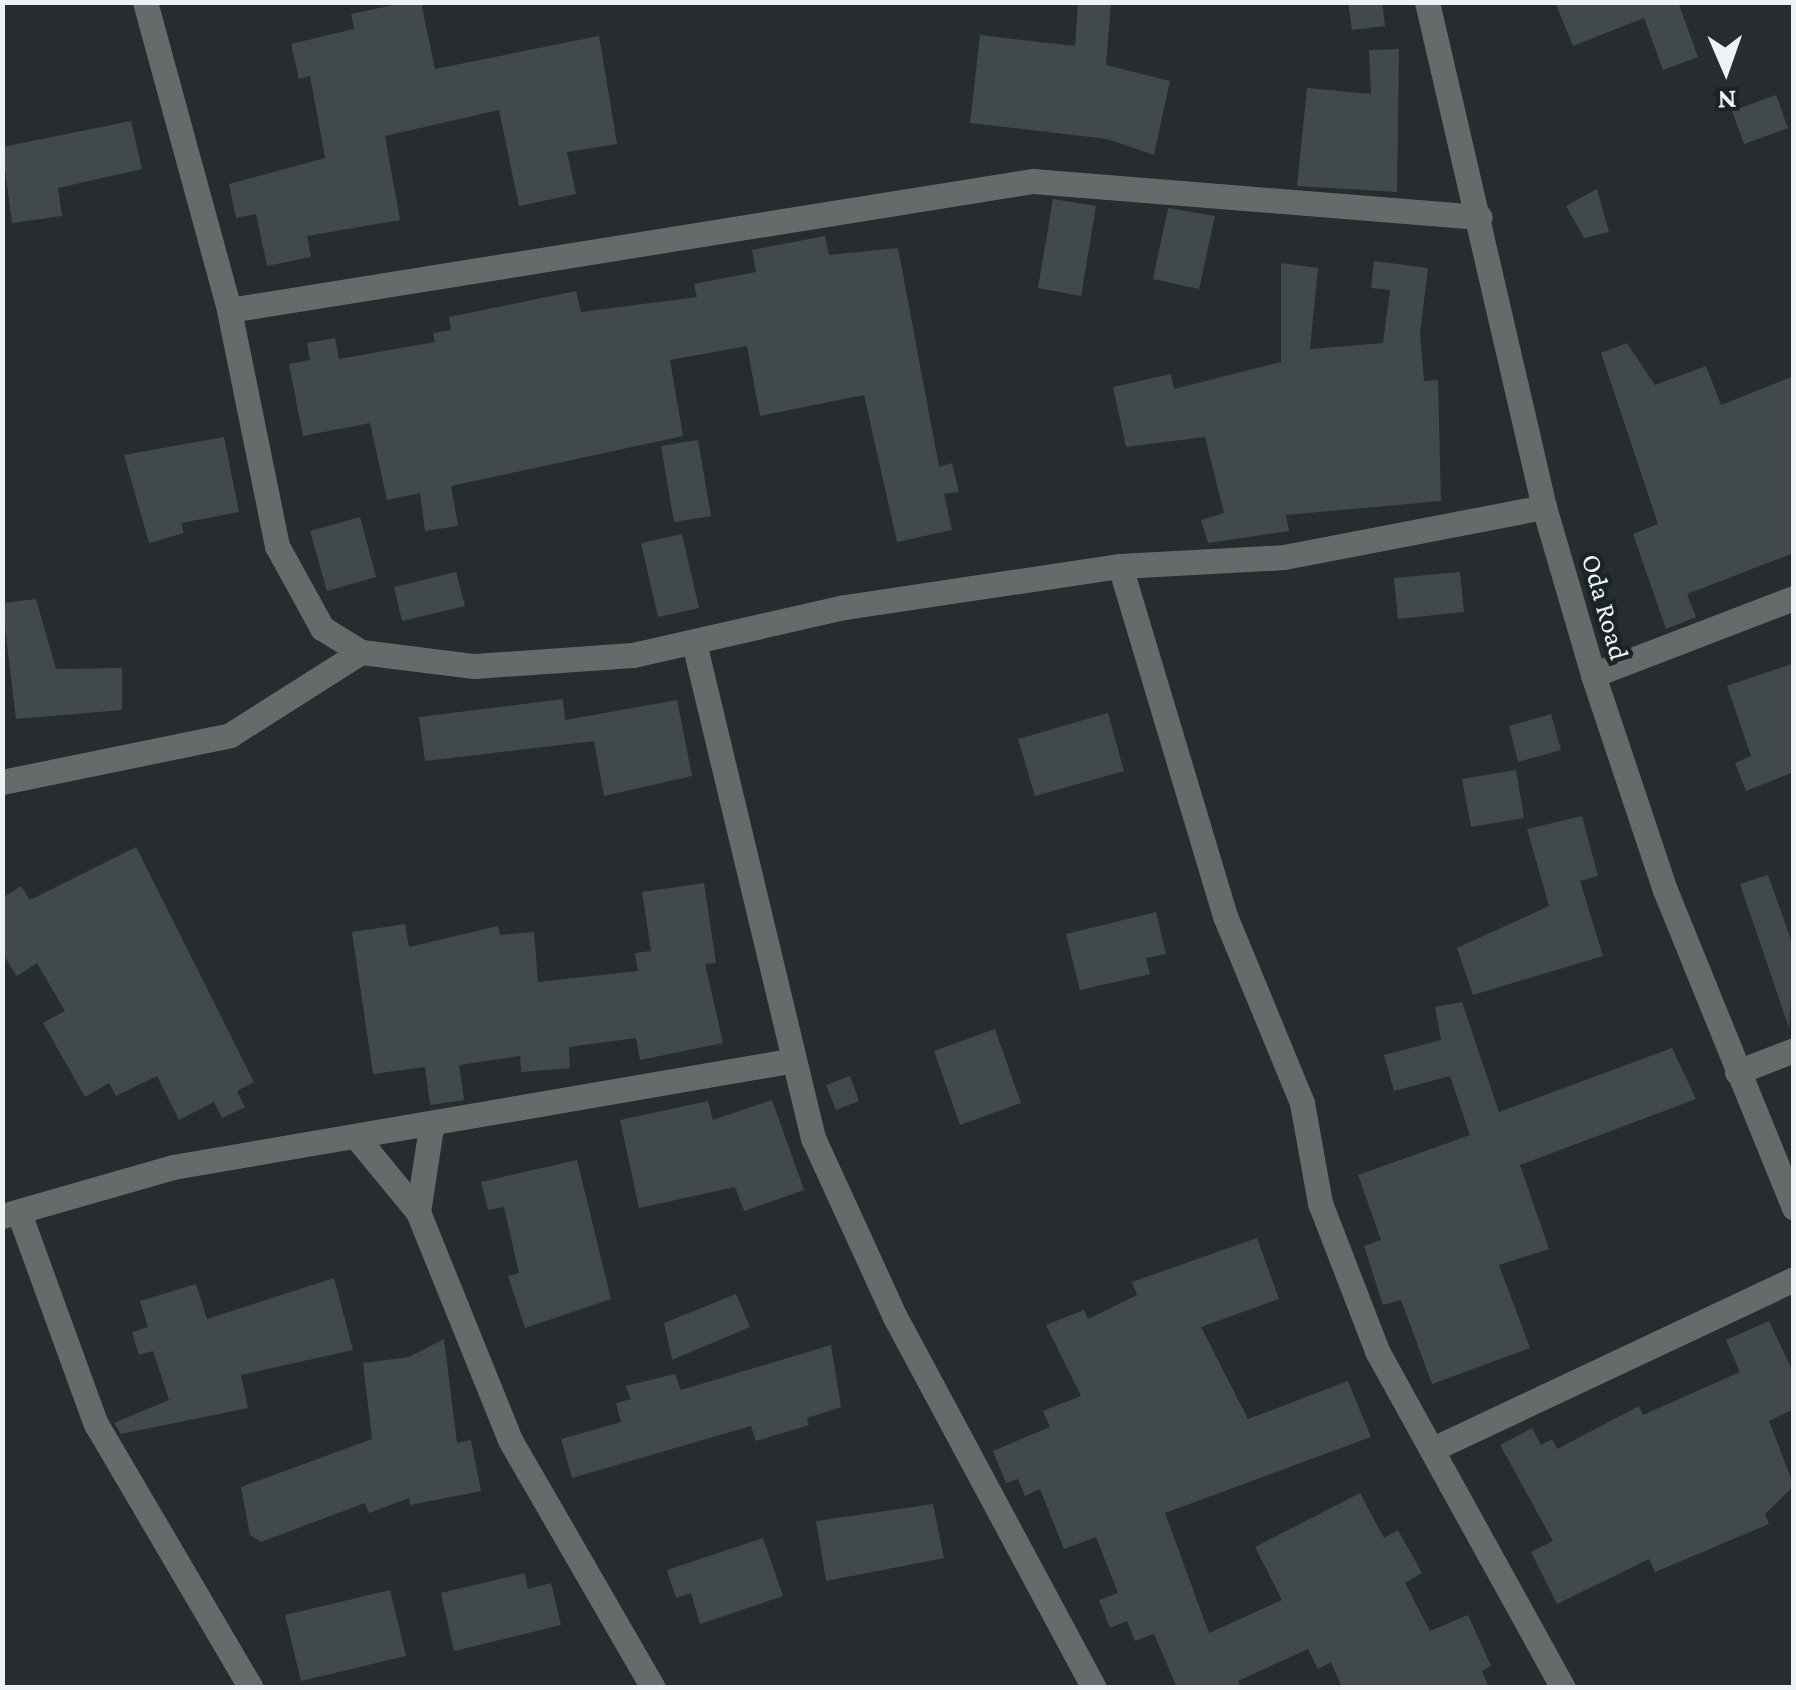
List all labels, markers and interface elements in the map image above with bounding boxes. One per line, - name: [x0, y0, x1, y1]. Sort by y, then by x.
- north arrow: [1676, 20, 1776, 120]
- text: N: [1717, 85, 1737, 116]
- street label: Oda Road: [1574, 550, 1636, 664]

